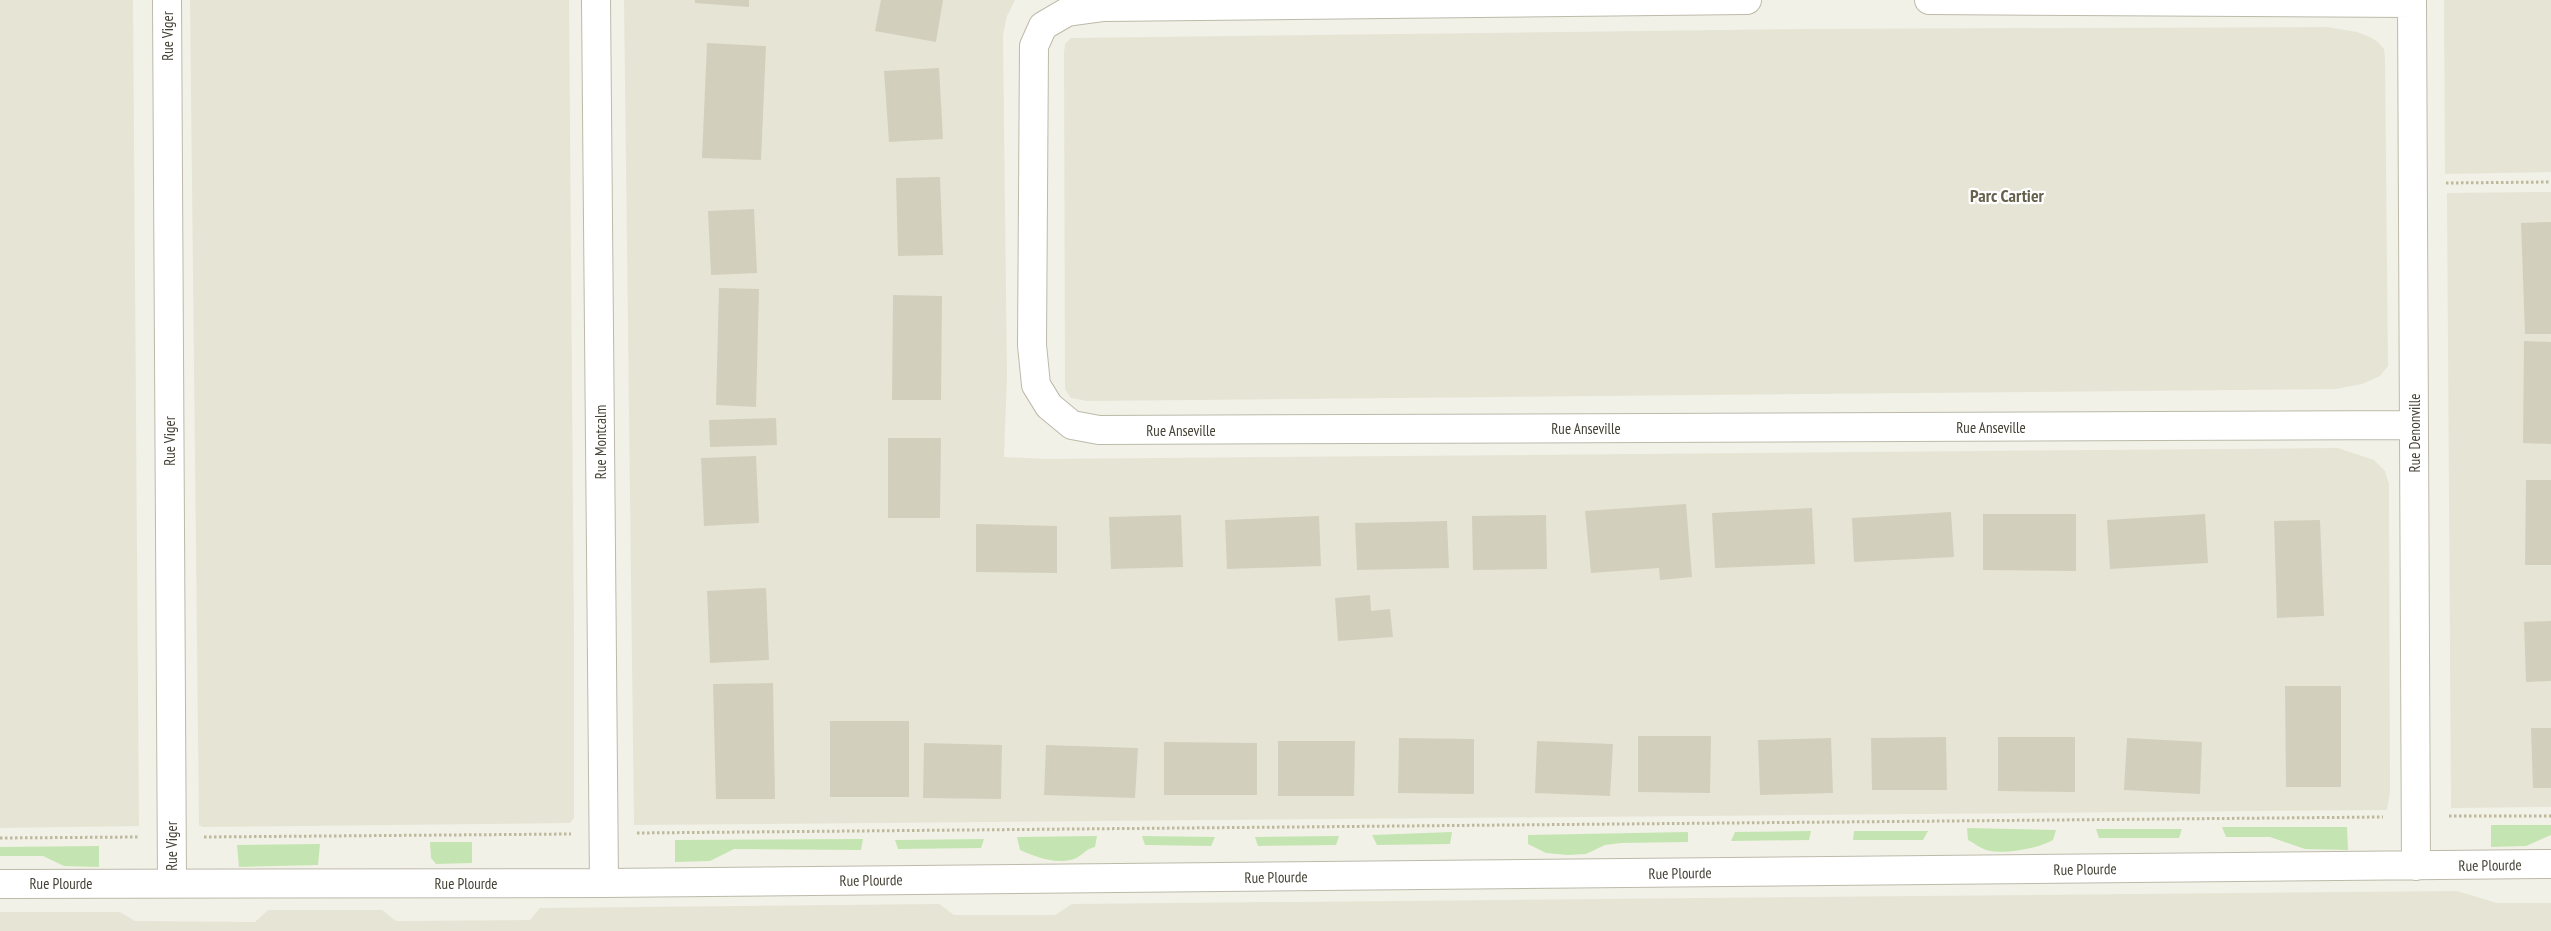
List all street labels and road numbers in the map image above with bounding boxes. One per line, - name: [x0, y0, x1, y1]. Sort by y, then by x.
- street label: Rue Viger: [158, 10, 177, 61]
- street label: Rue Denonville: [2405, 393, 2424, 473]
- street label: Rue Montcalm: [591, 405, 610, 479]
- street label: Rue Viger: [160, 415, 179, 466]
- street label: Rue Anseville: [1956, 418, 2026, 437]
- street label: Rue Anseville: [1551, 419, 1621, 438]
- street label: Rue Anseville: [1146, 421, 1216, 440]
- street label: Rue Viger: [162, 820, 181, 871]
- street label: Rue Plourde: [2458, 855, 2522, 875]
- street label: Rue Plourde: [2053, 859, 2117, 879]
- street label: Rue Plourde: [1648, 863, 1712, 883]
- street label: Rue Plourde: [1244, 867, 1308, 887]
- street label: Rue Plourde: [839, 870, 903, 890]
- street label: Rue Plourde: [29, 874, 93, 893]
- street label: Rue Plourde: [434, 874, 498, 893]

